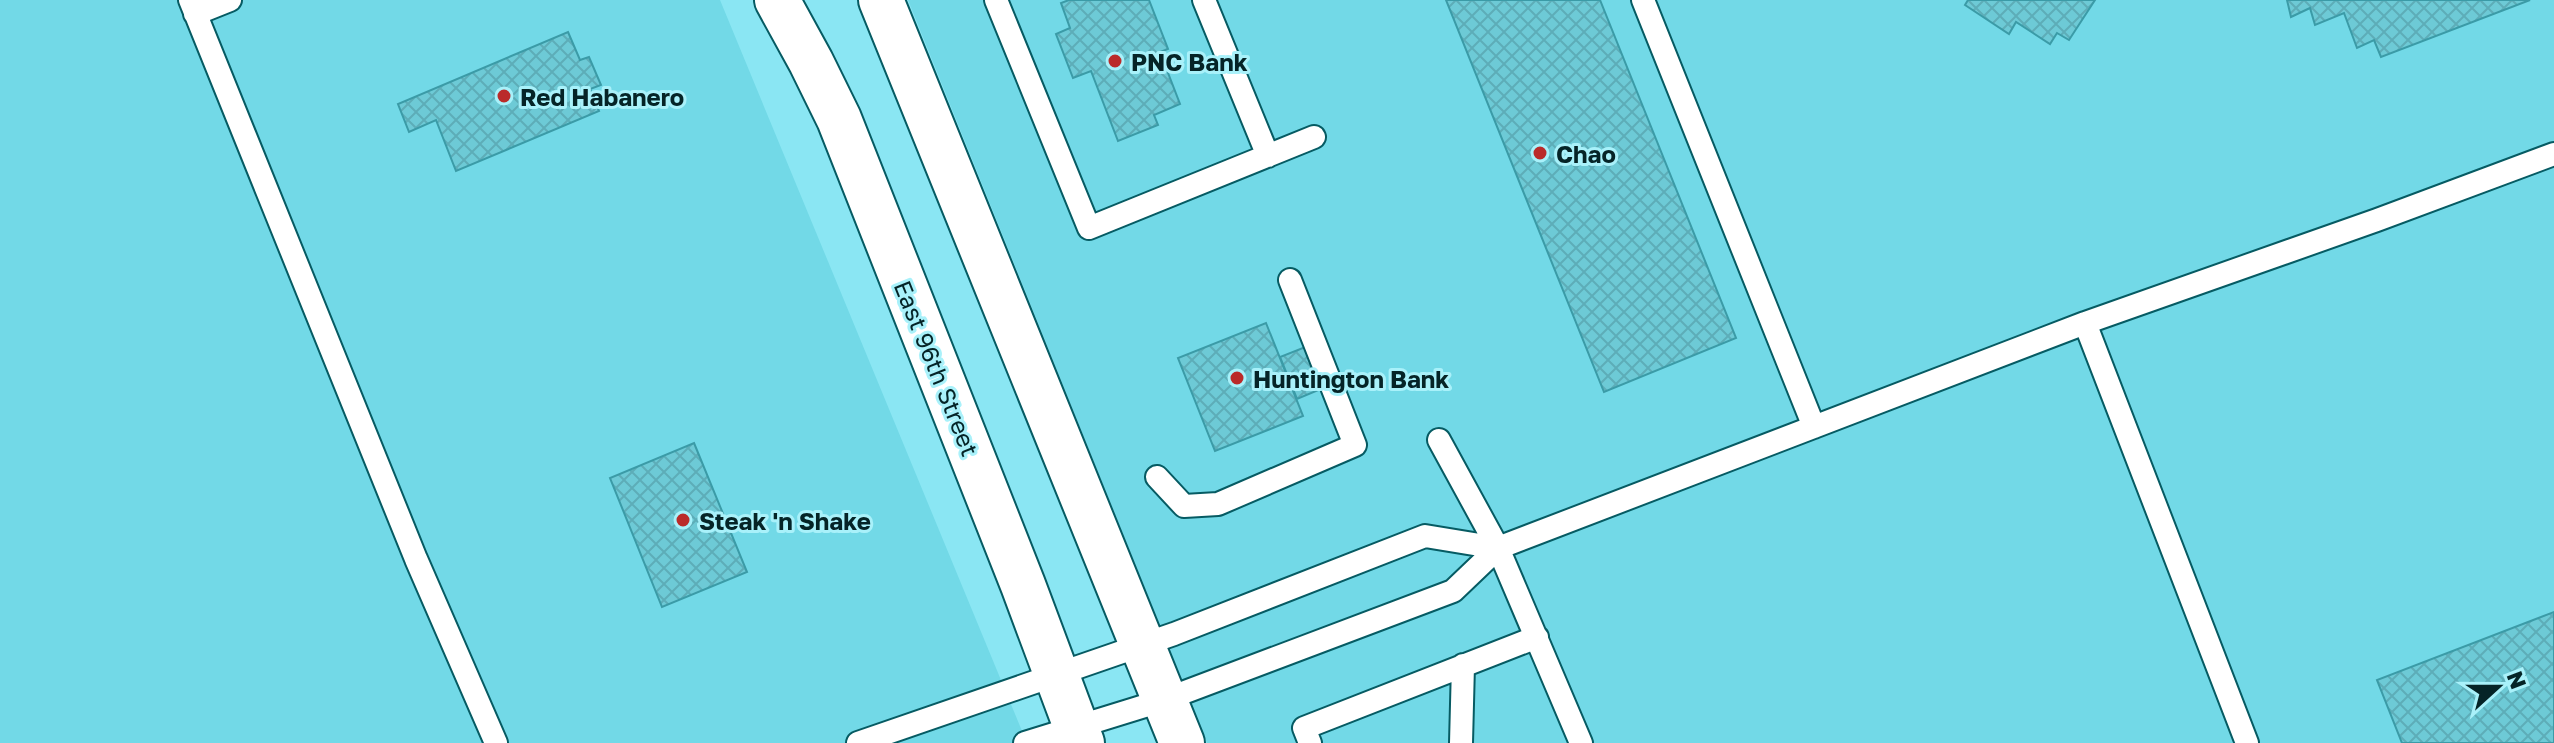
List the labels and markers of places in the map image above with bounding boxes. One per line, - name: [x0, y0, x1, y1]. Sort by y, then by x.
- place label: PNC Bank: [1131, 47, 1248, 76]
- marker: PNC Bank: [1106, 52, 1124, 70]
- place label: Red Habanero: [520, 82, 684, 111]
- marker: Red Habanero: [495, 87, 513, 105]
- place label: Chao: [1556, 139, 1616, 168]
- marker: Chao: [1531, 144, 1549, 162]
- place label: Huntington Bank: [1253, 364, 1449, 393]
- marker: Huntington Bank: [1228, 369, 1246, 387]
- place label: Steak 'n Shake: [699, 506, 871, 535]
- marker: Steak 'n Shake: [674, 511, 692, 529]

